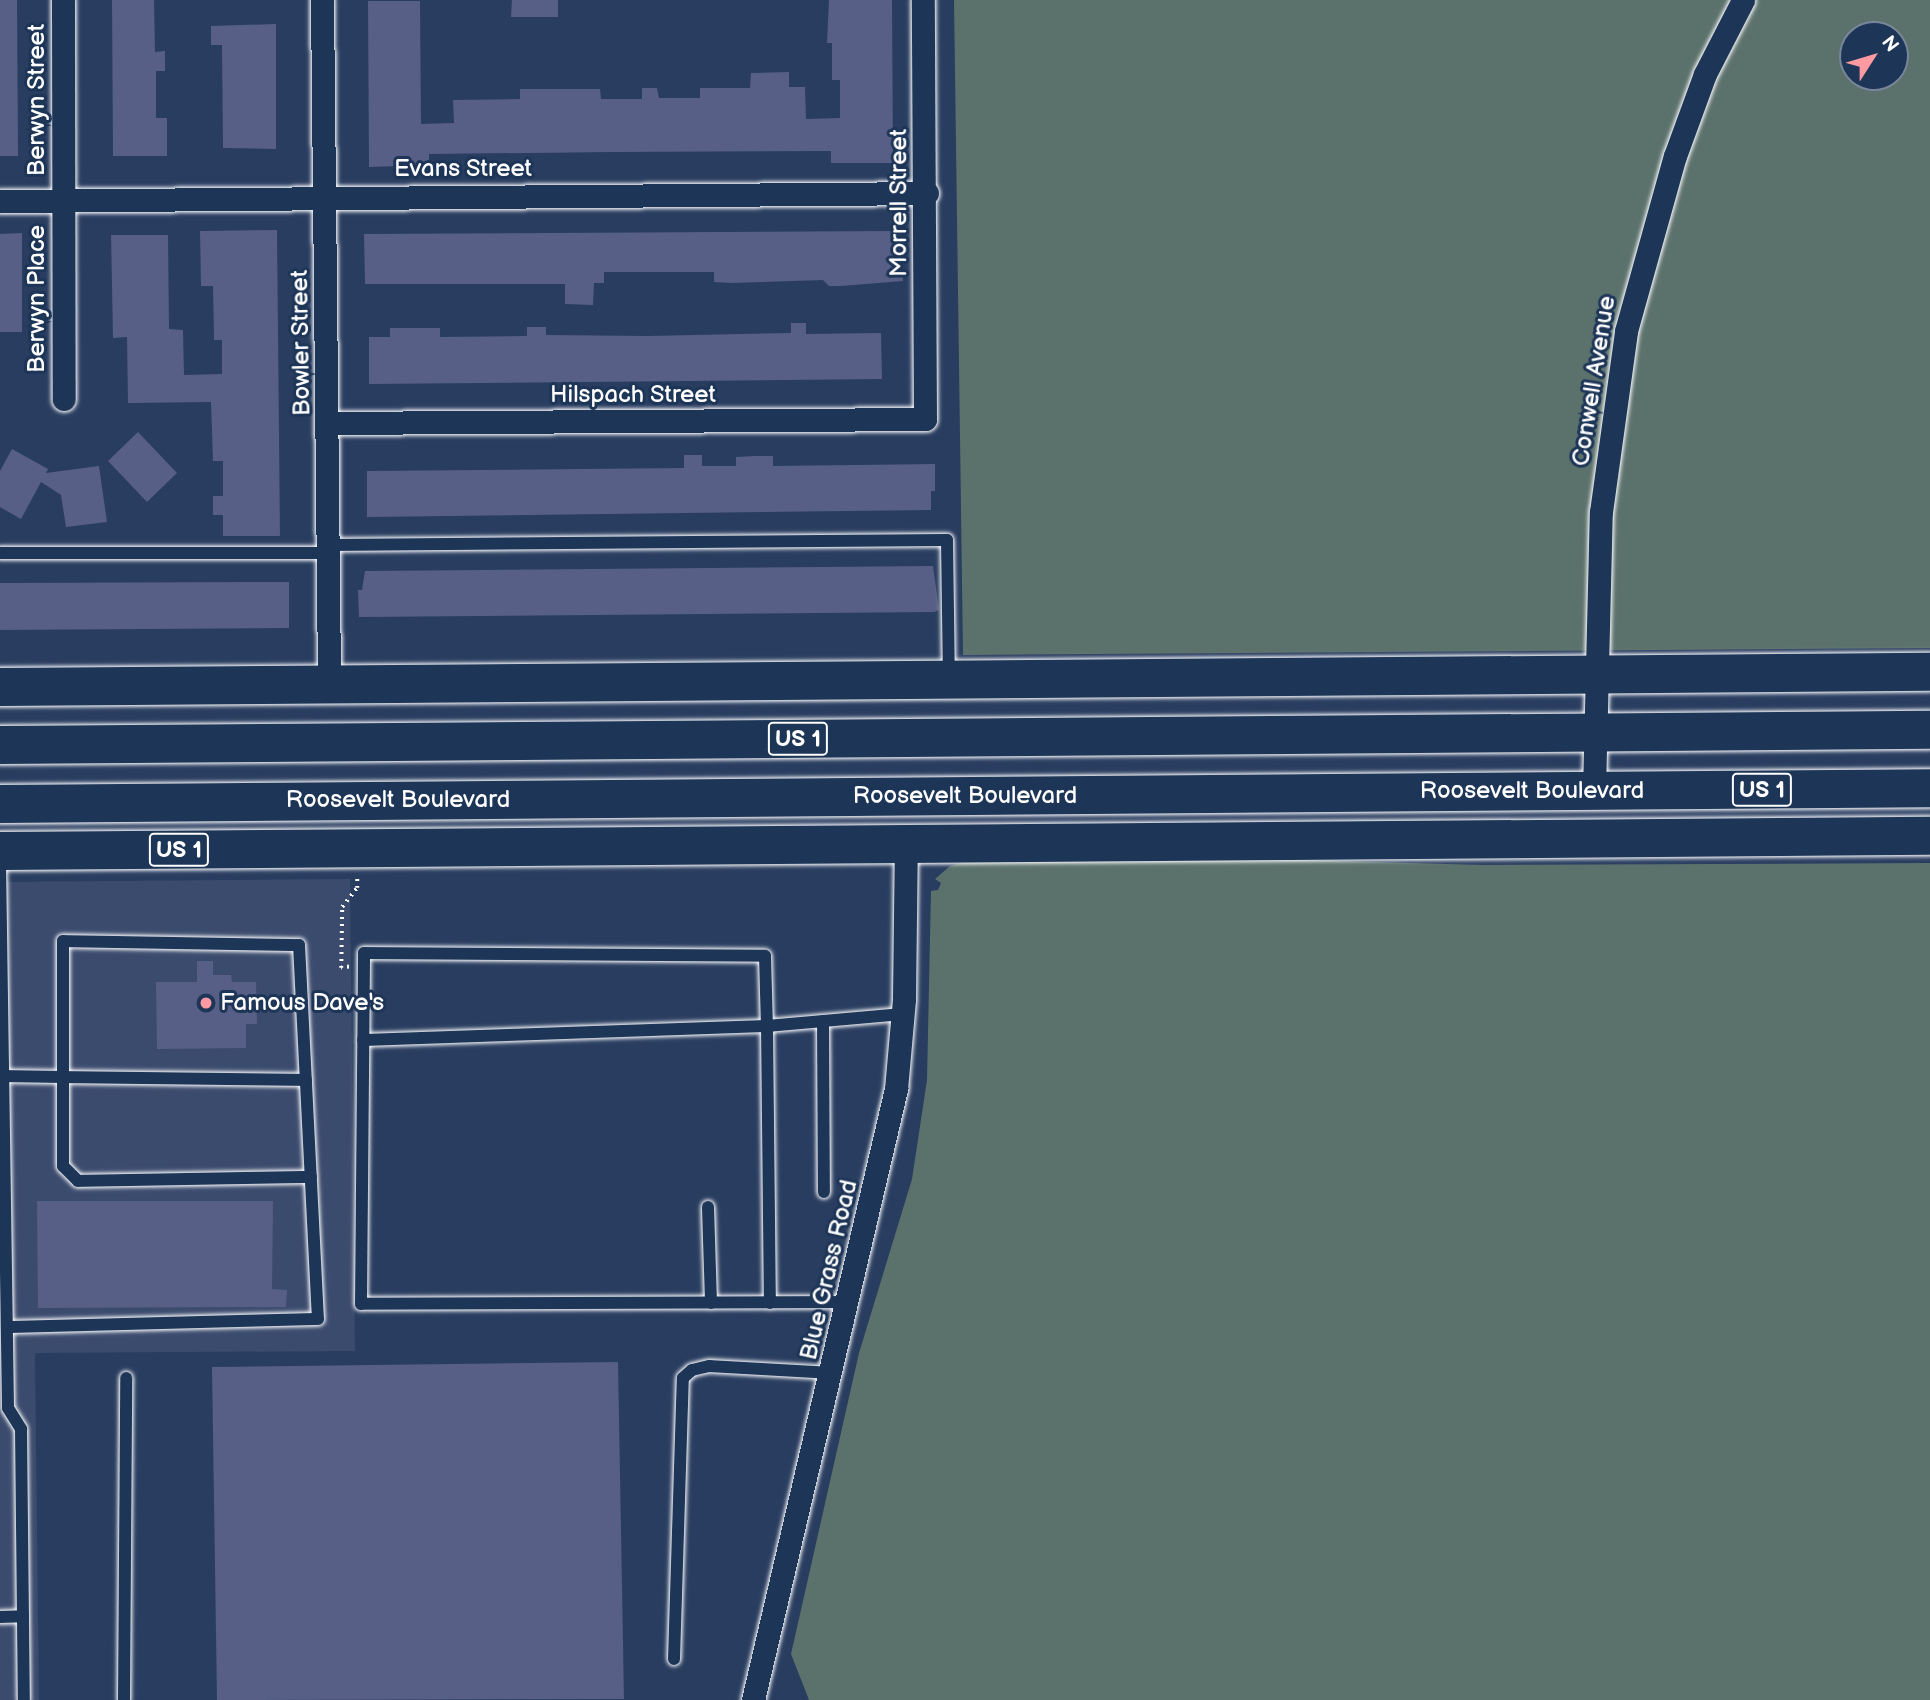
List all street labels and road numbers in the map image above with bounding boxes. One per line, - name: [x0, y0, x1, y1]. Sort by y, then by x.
- street label: Berwyn Street: [23, 24, 51, 176]
- street label: Morrell Street: [885, 129, 913, 277]
- street label: Evans Street: [394, 155, 532, 183]
- street label: Berwyn Place: [23, 225, 51, 373]
- street label: Bowler Street: [285, 270, 317, 416]
- street label: Conwell Avenue: [1566, 294, 1622, 468]
- street label: Hilspach Street: [550, 381, 716, 409]
- road number: US 1: [766, 720, 830, 758]
- road number: US 1: [1730, 770, 1794, 810]
- street label: Roosevelt Boulevard: [1420, 777, 1644, 805]
- street label: Roosevelt Boulevard: [853, 782, 1077, 810]
- street label: Roosevelt Boulevard: [286, 786, 510, 814]
- road number: US 1: [148, 830, 210, 870]
- street label: Blue Grass Road: [794, 1177, 864, 1363]

